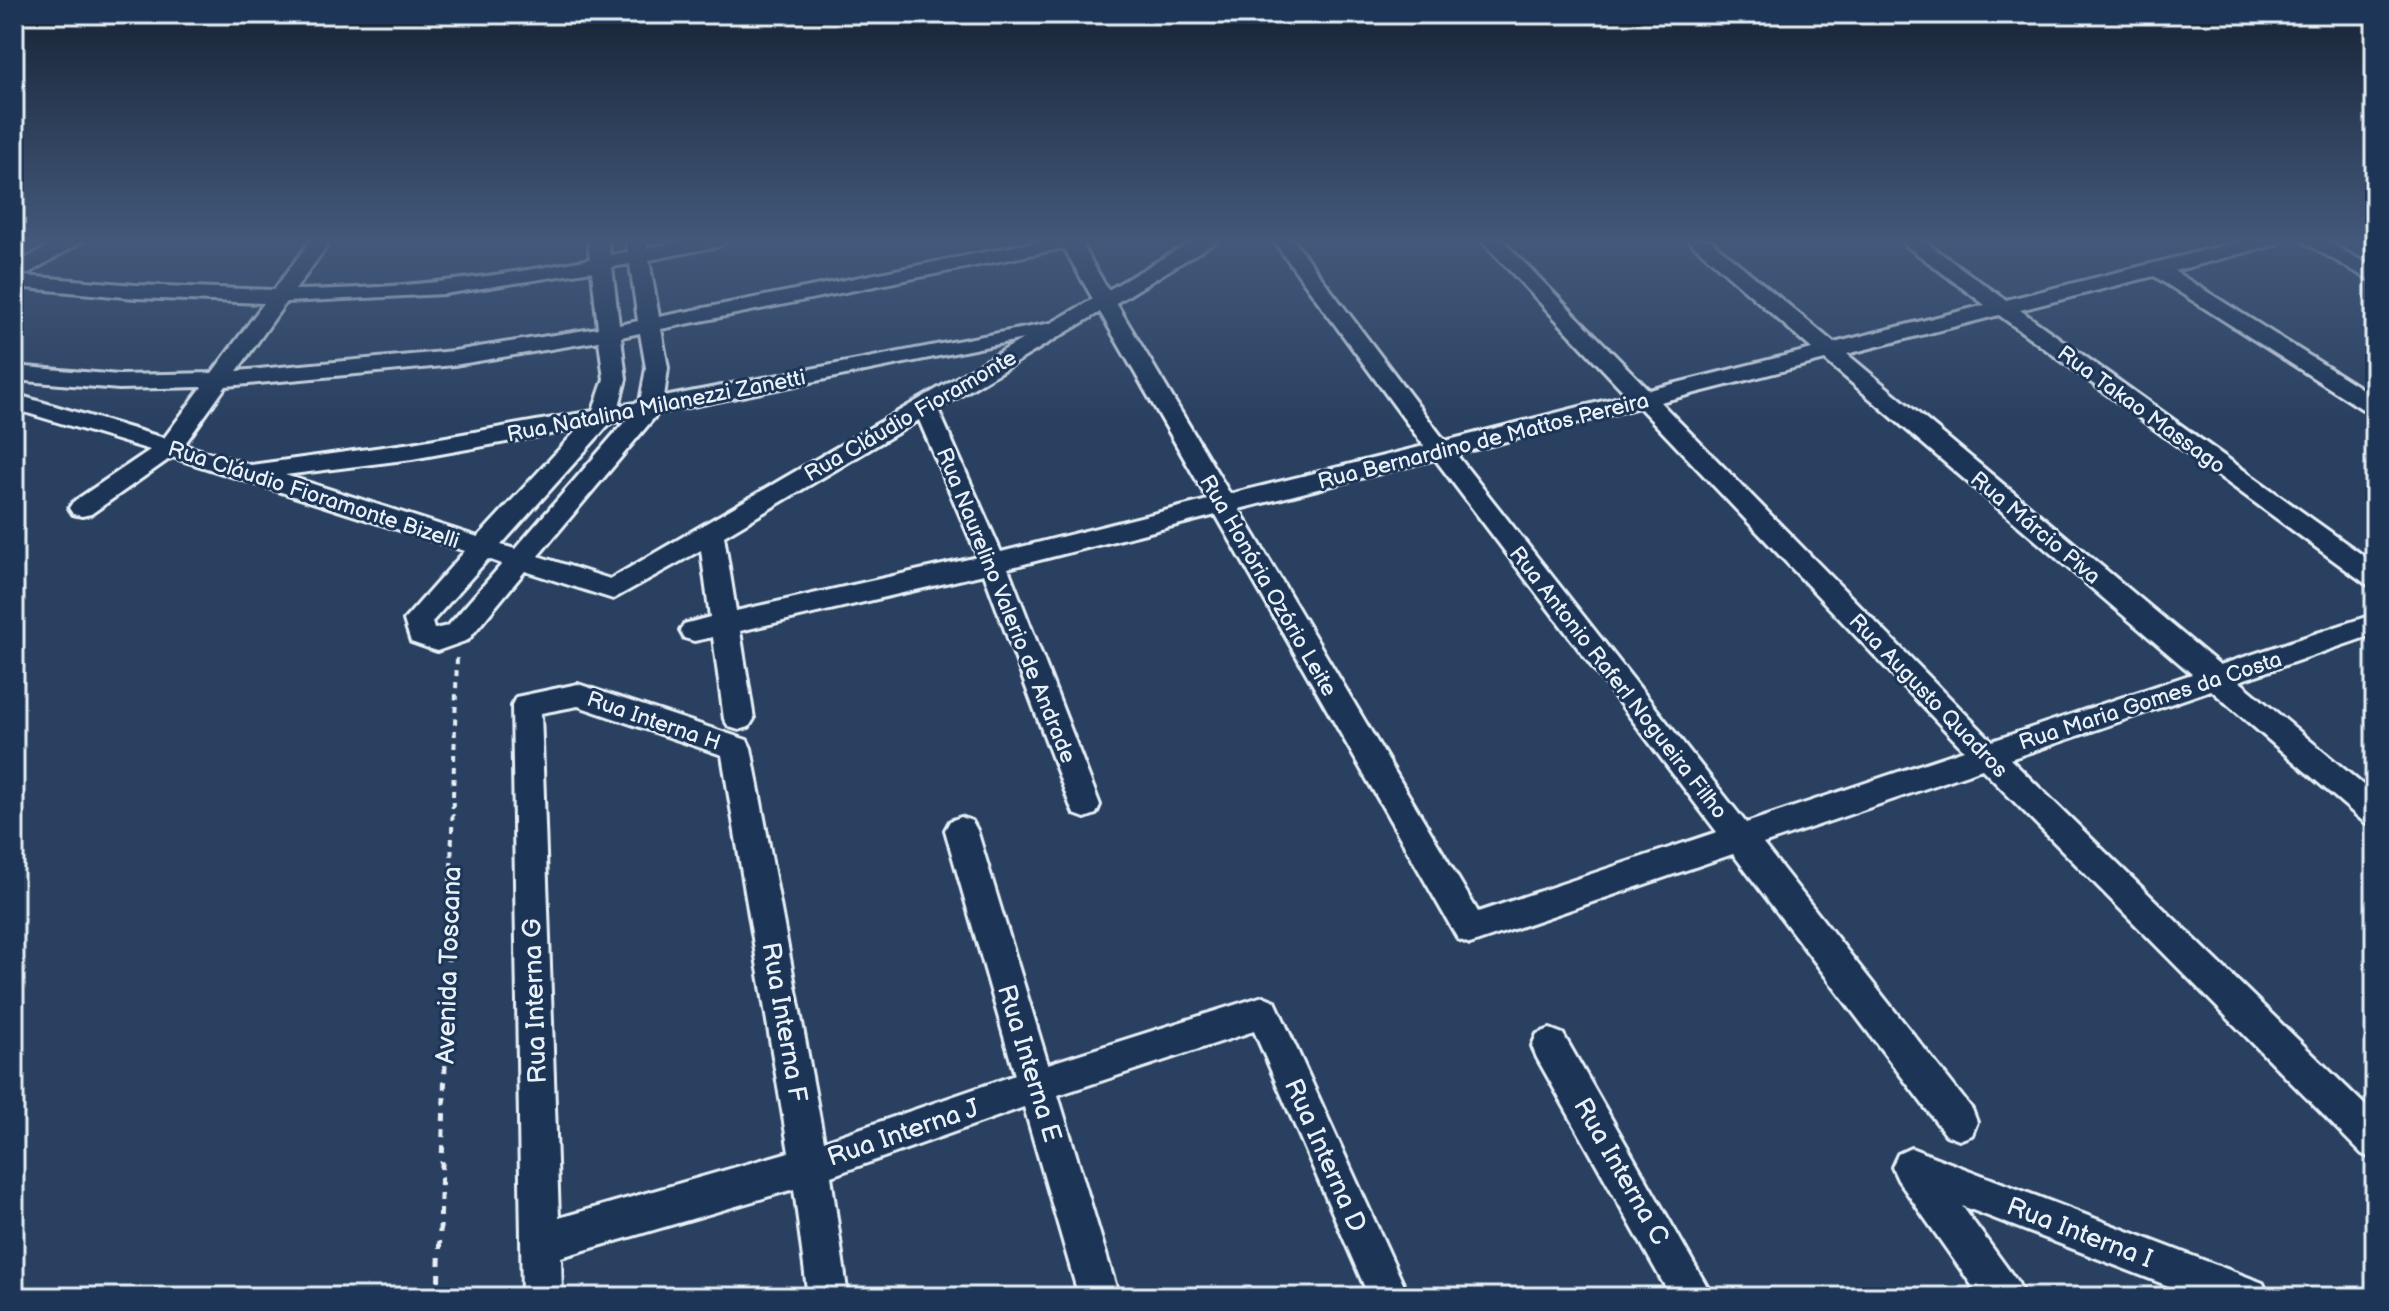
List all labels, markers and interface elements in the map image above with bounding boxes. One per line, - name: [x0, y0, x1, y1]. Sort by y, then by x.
- street label: Rua Takao Massago: [2052, 340, 2230, 480]
- street label: Rua Cláudio Fioramonte: [800, 344, 1022, 488]
- street label: Rua Natalina Milanezzi Zanetti: [505, 364, 808, 449]
- street label: Rua Bernardino de Mattos Pereira: [1315, 387, 1652, 496]
- street label: Rua Cláudio Fioramonte Bizelli: [164, 435, 463, 555]
- street label: Rua Naurelino Valerio de Andrade: [930, 444, 1081, 767]
- street label: Rua Márcio Piva: [1964, 466, 2106, 590]
- street label: Rua Honória Ozório Leite: [1193, 470, 1342, 701]
- street label: Rua Antonio Raferl Nogueira Filho: [1503, 541, 1733, 825]
- street label: Rua Augusto Quadros: [1843, 608, 2013, 784]
- street label: Rua Maria Gomes da Costa: [2016, 646, 2285, 757]
- street label: Rua Interna H: [583, 686, 724, 757]
- street label: Avenida Toscana: [431, 866, 468, 1064]
- street label: Rua Interna G: [517, 918, 554, 1084]
- street label: Rua Interna F: [754, 940, 813, 1105]
- street label: Rua Interna E: [990, 981, 1067, 1146]
- street label: Rua Interna D: [1277, 1074, 1372, 1237]
- street label: Rua Interna J: [824, 1093, 983, 1174]
- street label: Rua Interna C: [1566, 1093, 1675, 1251]
- street label: Rua Interna I: [2002, 1191, 2157, 1275]

